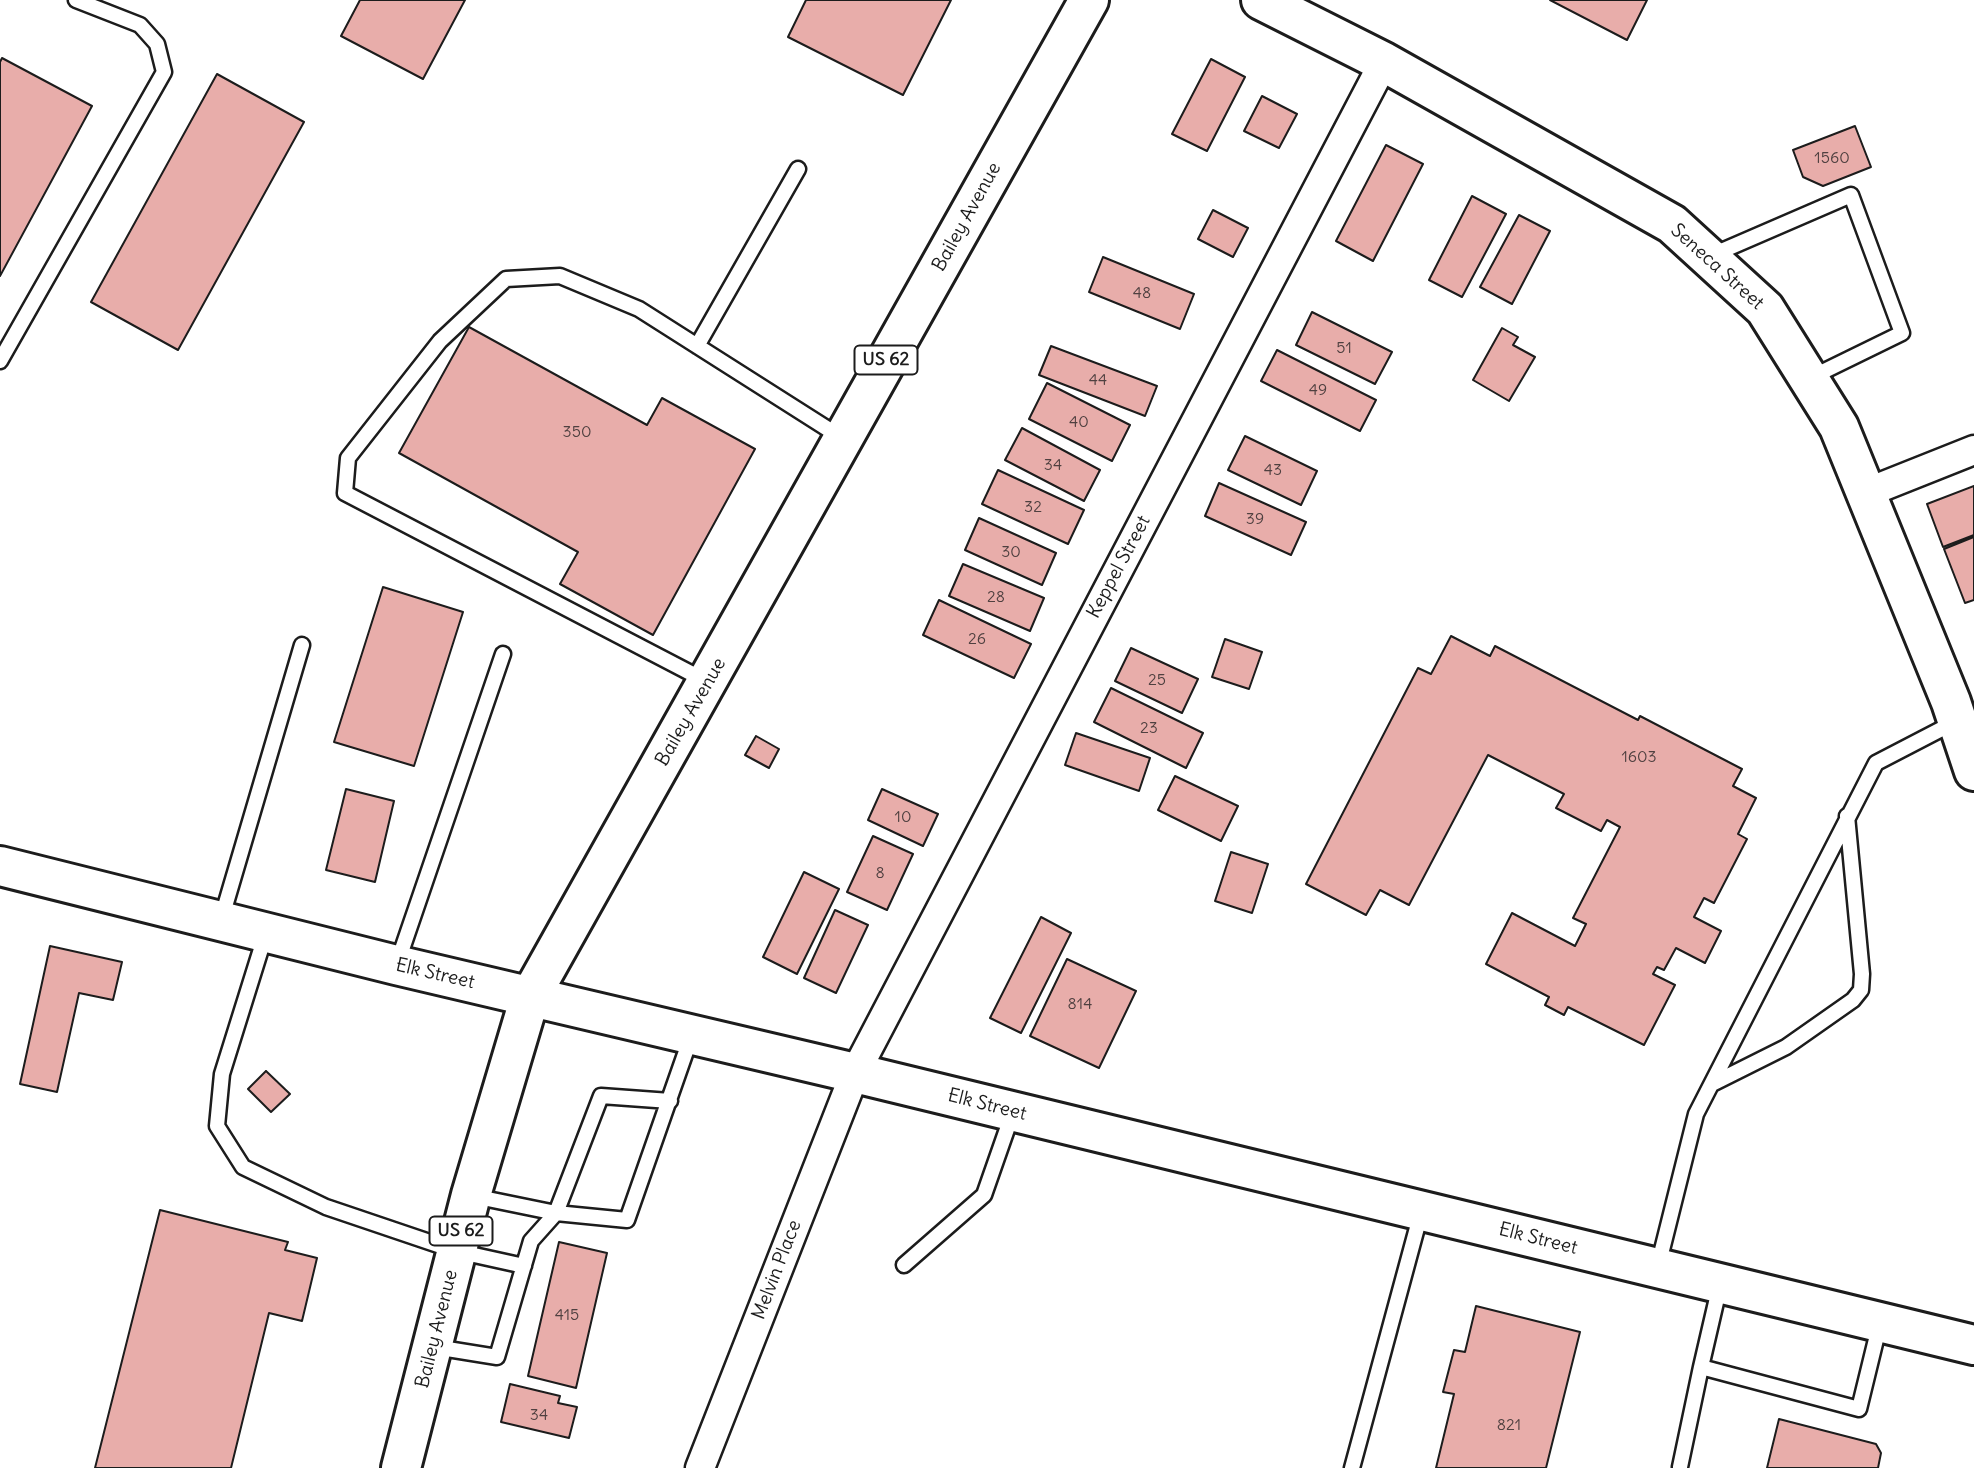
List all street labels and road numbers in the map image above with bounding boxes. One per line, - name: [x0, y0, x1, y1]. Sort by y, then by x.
- street label: Bailey Avenue: [928, 159, 1006, 275]
- street label: Seneca Street: [1666, 219, 1768, 315]
- road number: US 62: [854, 346, 917, 374]
- street label: Keppel Street: [1082, 512, 1156, 622]
- street label: Bailey Avenue: [651, 654, 731, 770]
- street label: Elk Street: [393, 954, 477, 994]
- street label: Elk Street: [945, 1084, 1029, 1126]
- road number: US 62: [430, 1216, 492, 1246]
- street label: Melvin Place: [748, 1217, 806, 1323]
- street label: Elk Street: [1496, 1218, 1580, 1260]
- street label: Bailey Avenue: [411, 1268, 463, 1390]

